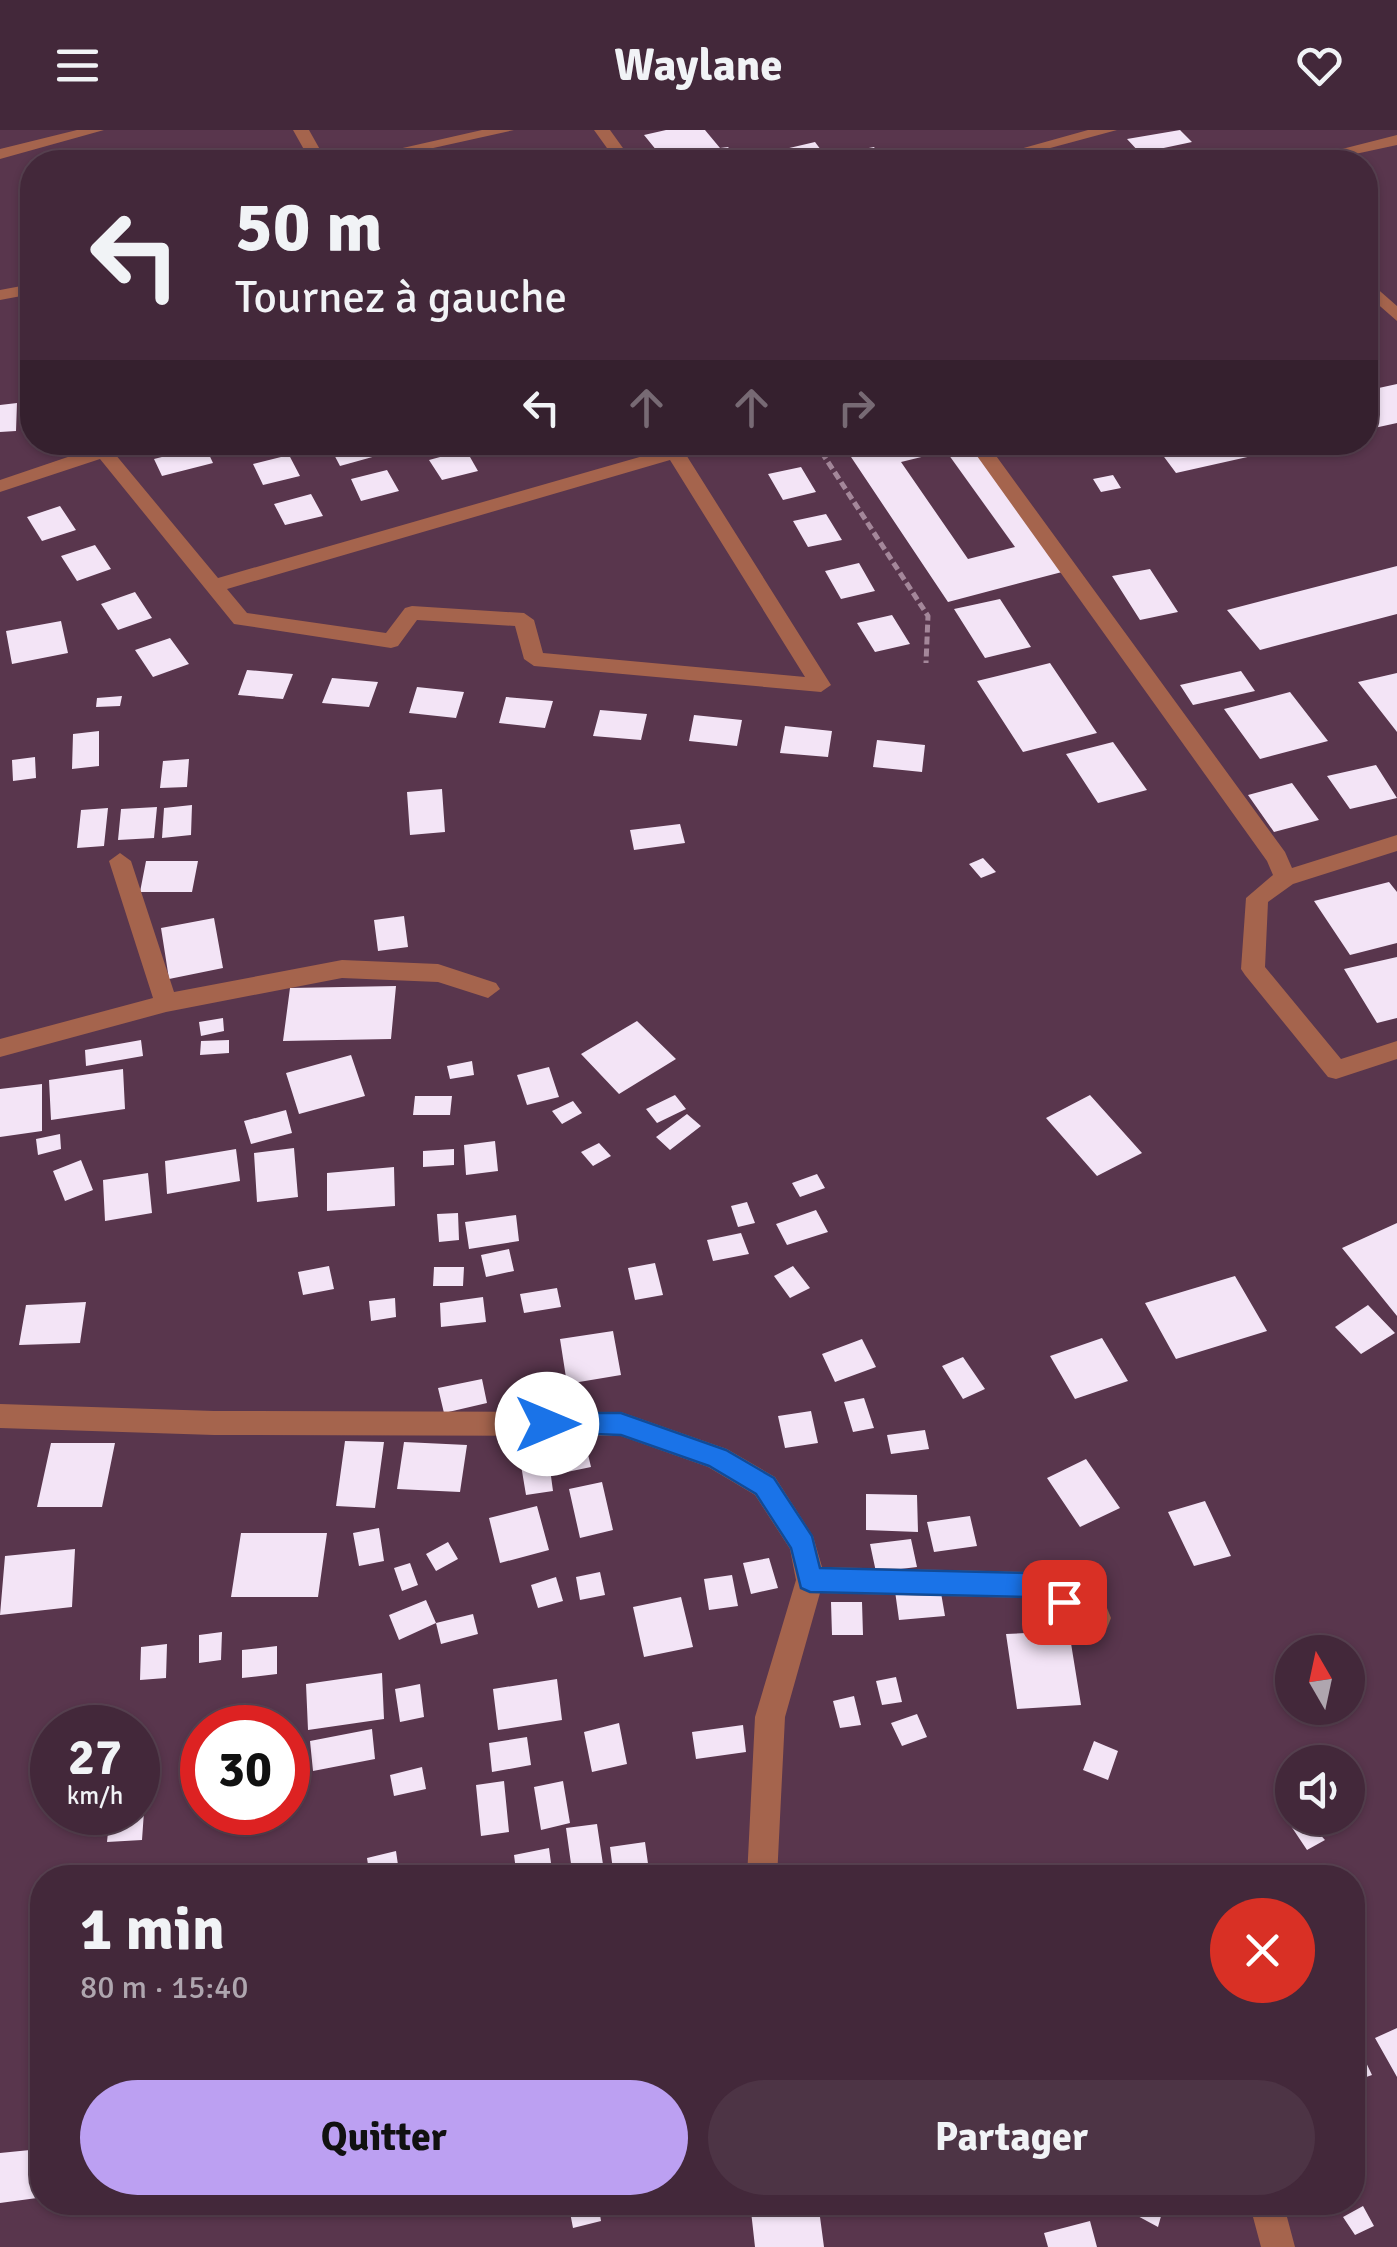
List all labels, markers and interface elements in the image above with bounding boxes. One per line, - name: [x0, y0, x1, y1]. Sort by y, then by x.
- icon: menu: [50, 38, 105, 93]
- text: Waylane: [614, 38, 783, 93]
- icon: heart: [1292, 38, 1347, 93]
- text: 50 m: [235, 184, 383, 270]
- icon: left: [70, 190, 200, 320]
- text: Tournez à gauche: [235, 270, 567, 325]
- icon: left: [514, 380, 569, 435]
- icon: ahead: [619, 380, 674, 435]
- icon: ahead: [724, 380, 779, 435]
- icon: right: [829, 380, 884, 435]
- position arrow: [495, 1372, 599, 1476]
- pin: [1022, 1560, 1107, 1645]
- icon: arrive: [1037, 1575, 1092, 1630]
- north arrow: [1275, 1635, 1365, 1725]
- map controls: [1275, 1635, 1365, 1835]
- speed limit sign: 30: [180, 1705, 310, 1835]
- text: 27: [68, 1727, 122, 1789]
- button: sound: [1275, 1745, 1365, 1835]
- text: km/h: [67, 1780, 123, 1811]
- text: 1 min: [80, 1893, 225, 1967]
- button: close: [1210, 1898, 1315, 2003]
- text: 80 m · 15:40: [80, 1968, 249, 2007]
- button: Quitter: [80, 2080, 688, 2195]
- button: Partager: [708, 2080, 1315, 2195]

